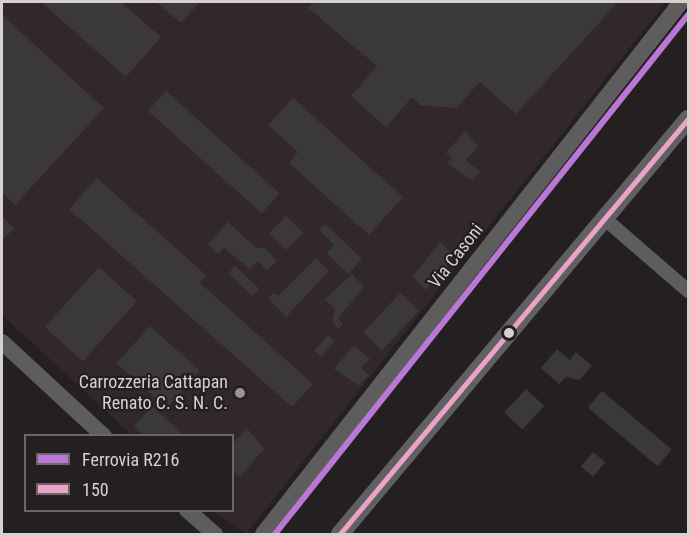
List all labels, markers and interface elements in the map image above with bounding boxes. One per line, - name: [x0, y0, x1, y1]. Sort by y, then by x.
- street label: Via Casoni: [424, 219, 488, 293]
- unlabelled marker: [503, 327, 515, 339]
- place label: Carrozzeria Cattapan Renato C. S. N. C.: [79, 372, 228, 415]
- marker: Carrozzeria Cattapan Renato C. S. N. C.: [233, 386, 247, 400]
- legend: [24, 434, 234, 512]
- text: Ferrovia R216: [82, 449, 179, 470]
- text: 150: [82, 479, 109, 500]

